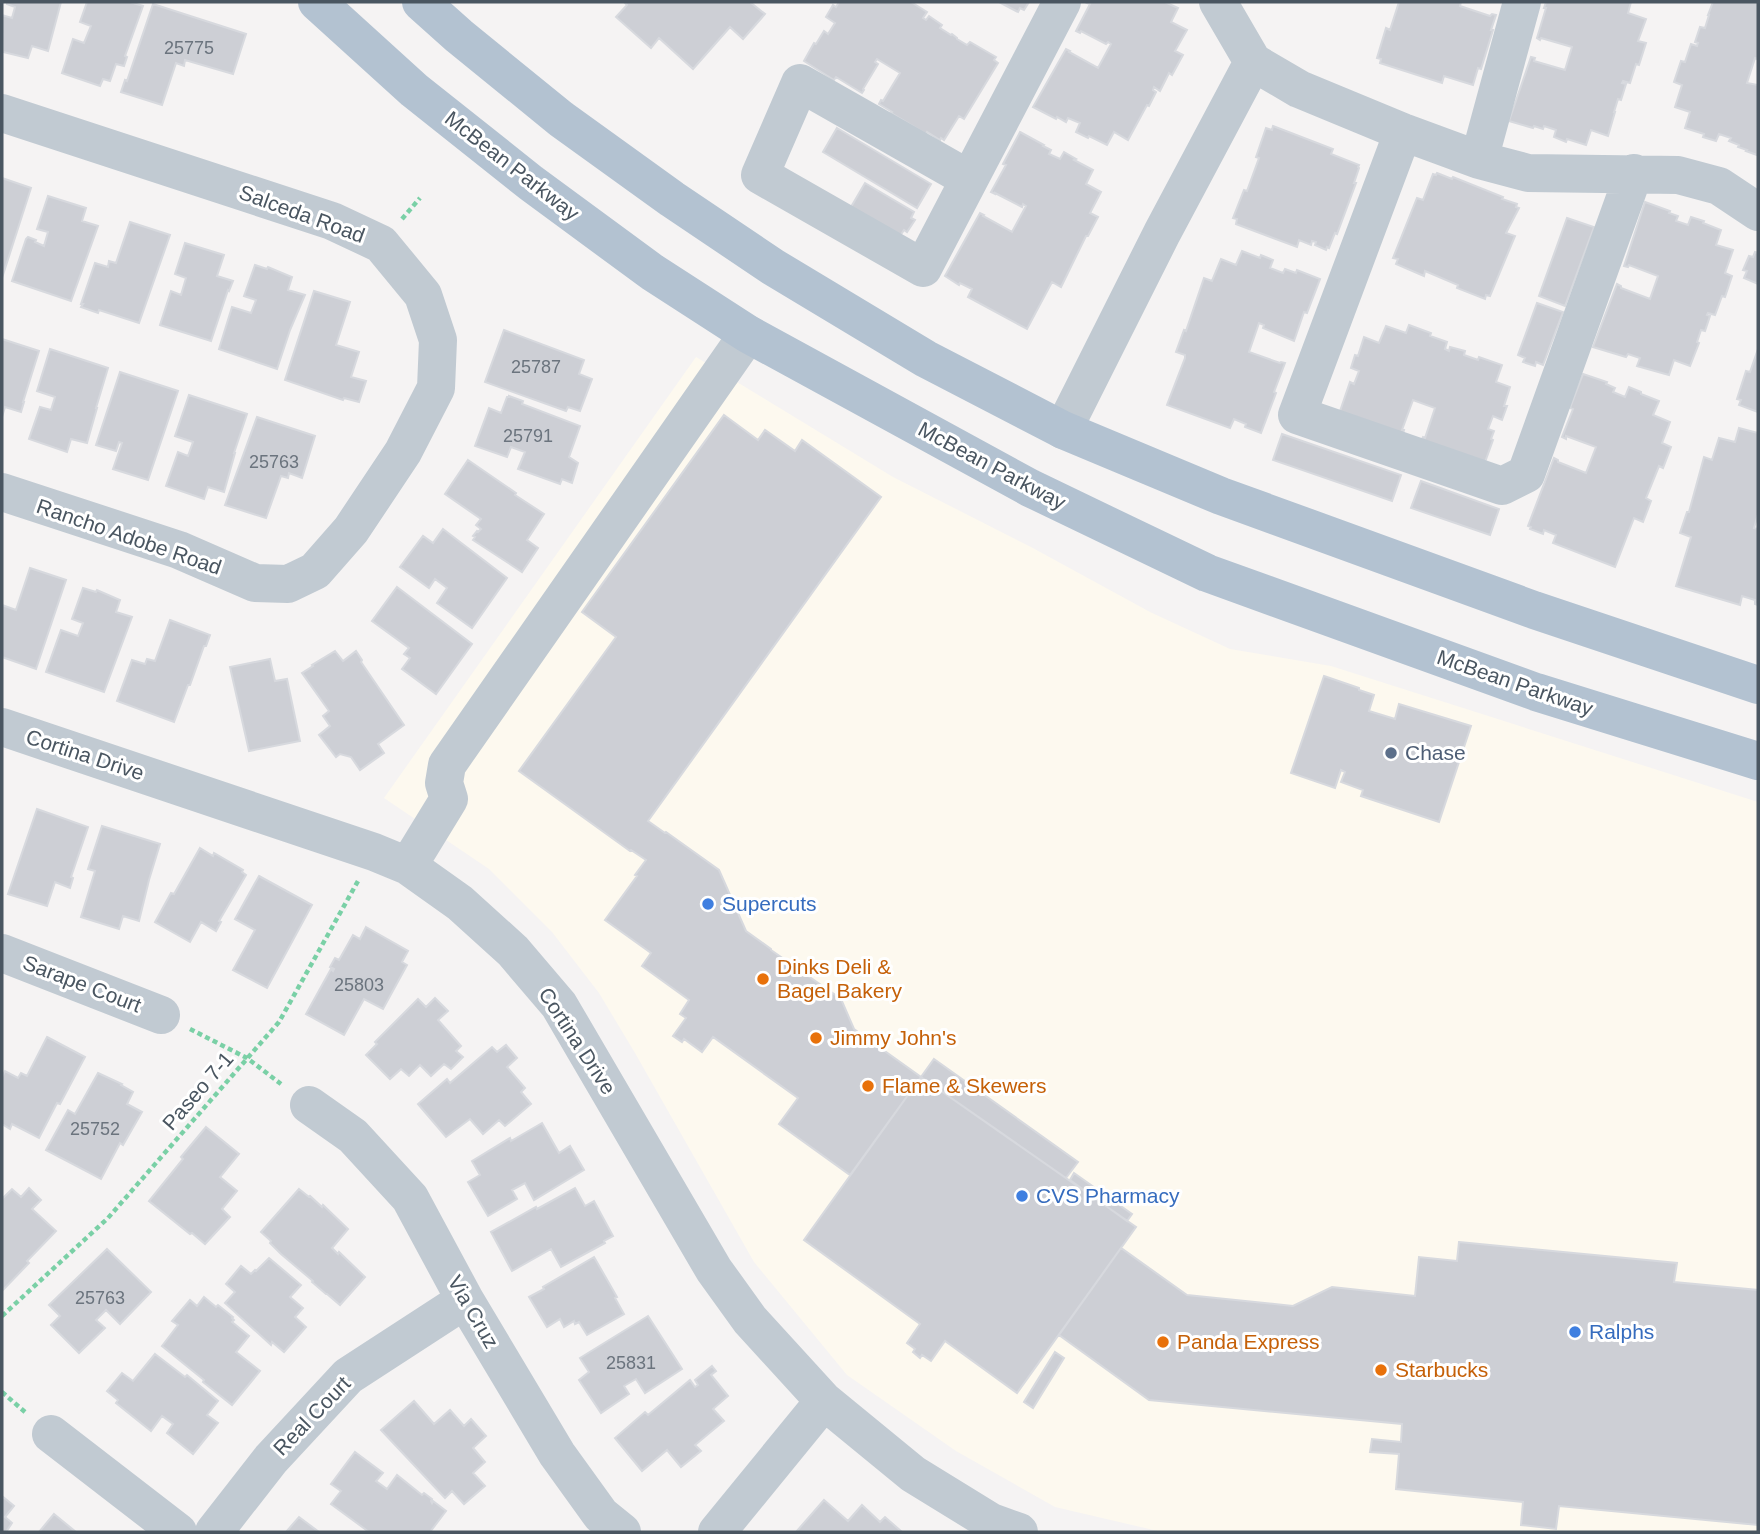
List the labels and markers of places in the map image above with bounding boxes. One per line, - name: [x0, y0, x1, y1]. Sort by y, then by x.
- place label: Chase: [1405, 741, 1466, 764]
- marker: Chase: [1383, 745, 1399, 761]
- place label: Supercuts: [722, 892, 817, 915]
- marker: Supercuts: [700, 896, 716, 912]
- place label: Dinks Deli & Bagel Bakery: [777, 955, 902, 1002]
- marker: Dinks Deli & Bagel Bakery: [755, 971, 771, 987]
- place label: Jimmy John's: [830, 1026, 957, 1049]
- marker: Jimmy John's: [808, 1030, 824, 1046]
- place label: Flame & Skewers: [882, 1074, 1047, 1097]
- marker: Flame & Skewers: [860, 1078, 876, 1094]
- place label: CVS Pharmacy: [1036, 1184, 1180, 1207]
- marker: CVS Pharmacy: [1014, 1188, 1030, 1204]
- place label: Ralphs: [1589, 1320, 1654, 1343]
- marker: Ralphs: [1567, 1324, 1583, 1340]
- place label: Panda Express: [1177, 1330, 1319, 1353]
- marker: Panda Express: [1155, 1334, 1171, 1350]
- place label: Starbucks: [1395, 1358, 1488, 1381]
- marker: Starbucks: [1373, 1362, 1389, 1378]

